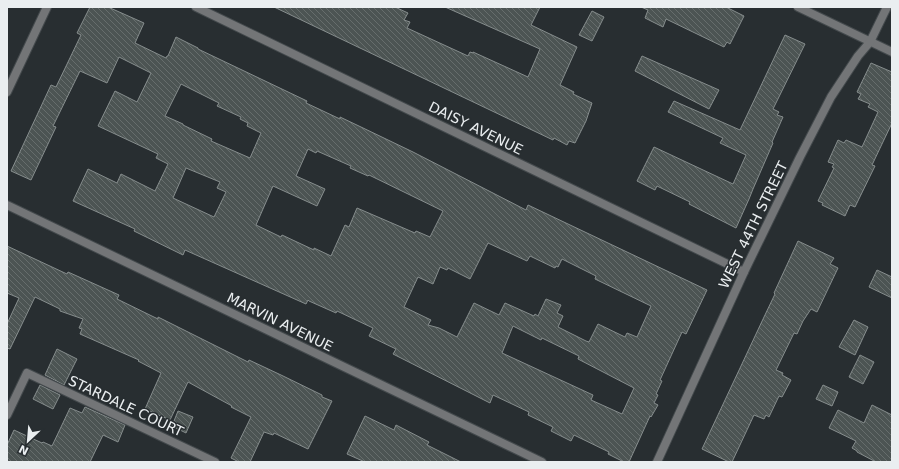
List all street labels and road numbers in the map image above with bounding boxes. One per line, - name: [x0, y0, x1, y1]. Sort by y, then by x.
- street label: DAISY AVENUE: [426, 98, 526, 158]
- street label: WEST 44TH STREET: [715, 158, 791, 291]
- street label: MARVIN AVENUE: [224, 289, 336, 355]
- street label: STARDALE COURT: [66, 372, 187, 440]

